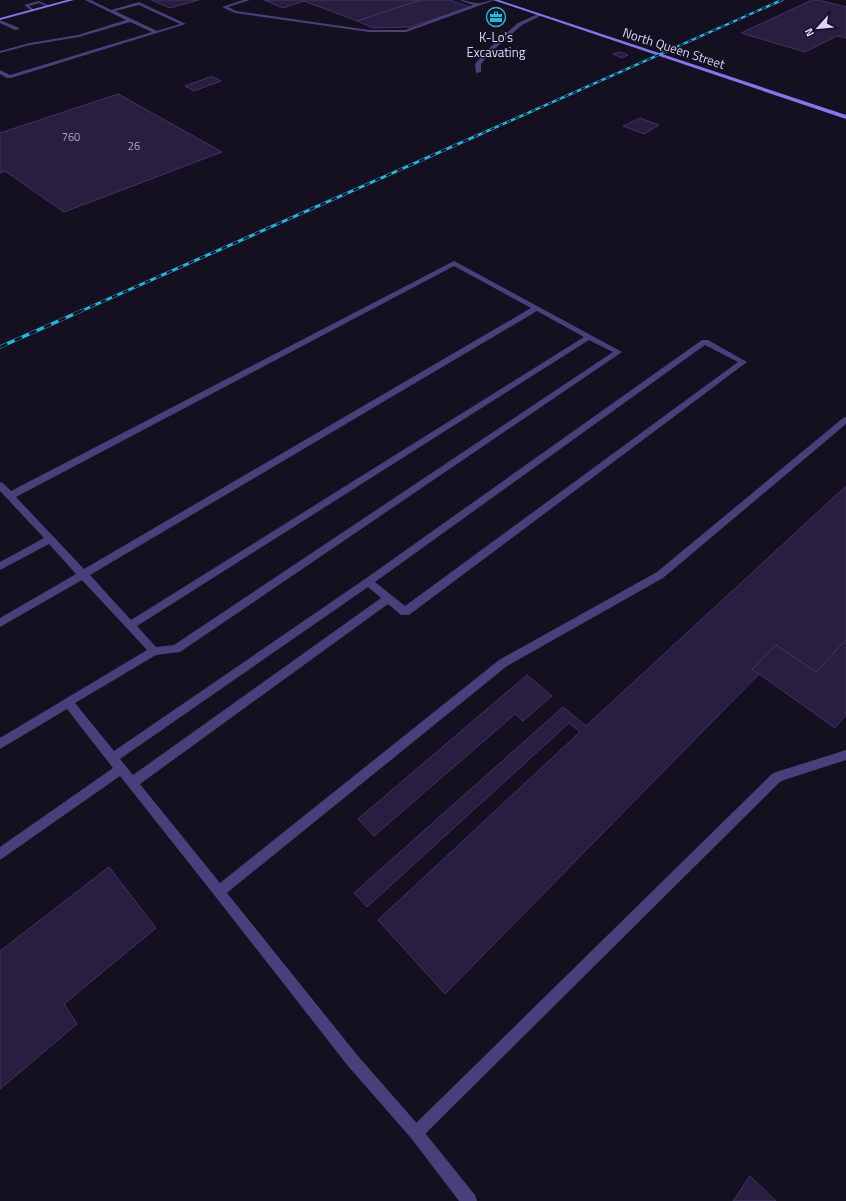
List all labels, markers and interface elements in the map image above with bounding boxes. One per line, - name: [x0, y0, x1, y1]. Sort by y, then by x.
- office icon: K-Lo's Excavating: [485, 6, 507, 28]
- north arrow: [798, 8, 838, 48]
- street label: North Queen Street: [620, 22, 728, 74]
- text: N: [800, 26, 818, 40]
- place label: K-Lo's Excavating: [467, 27, 526, 62]
- house number: 760: [62, 129, 80, 145]
- house number: 26: [128, 138, 140, 154]

